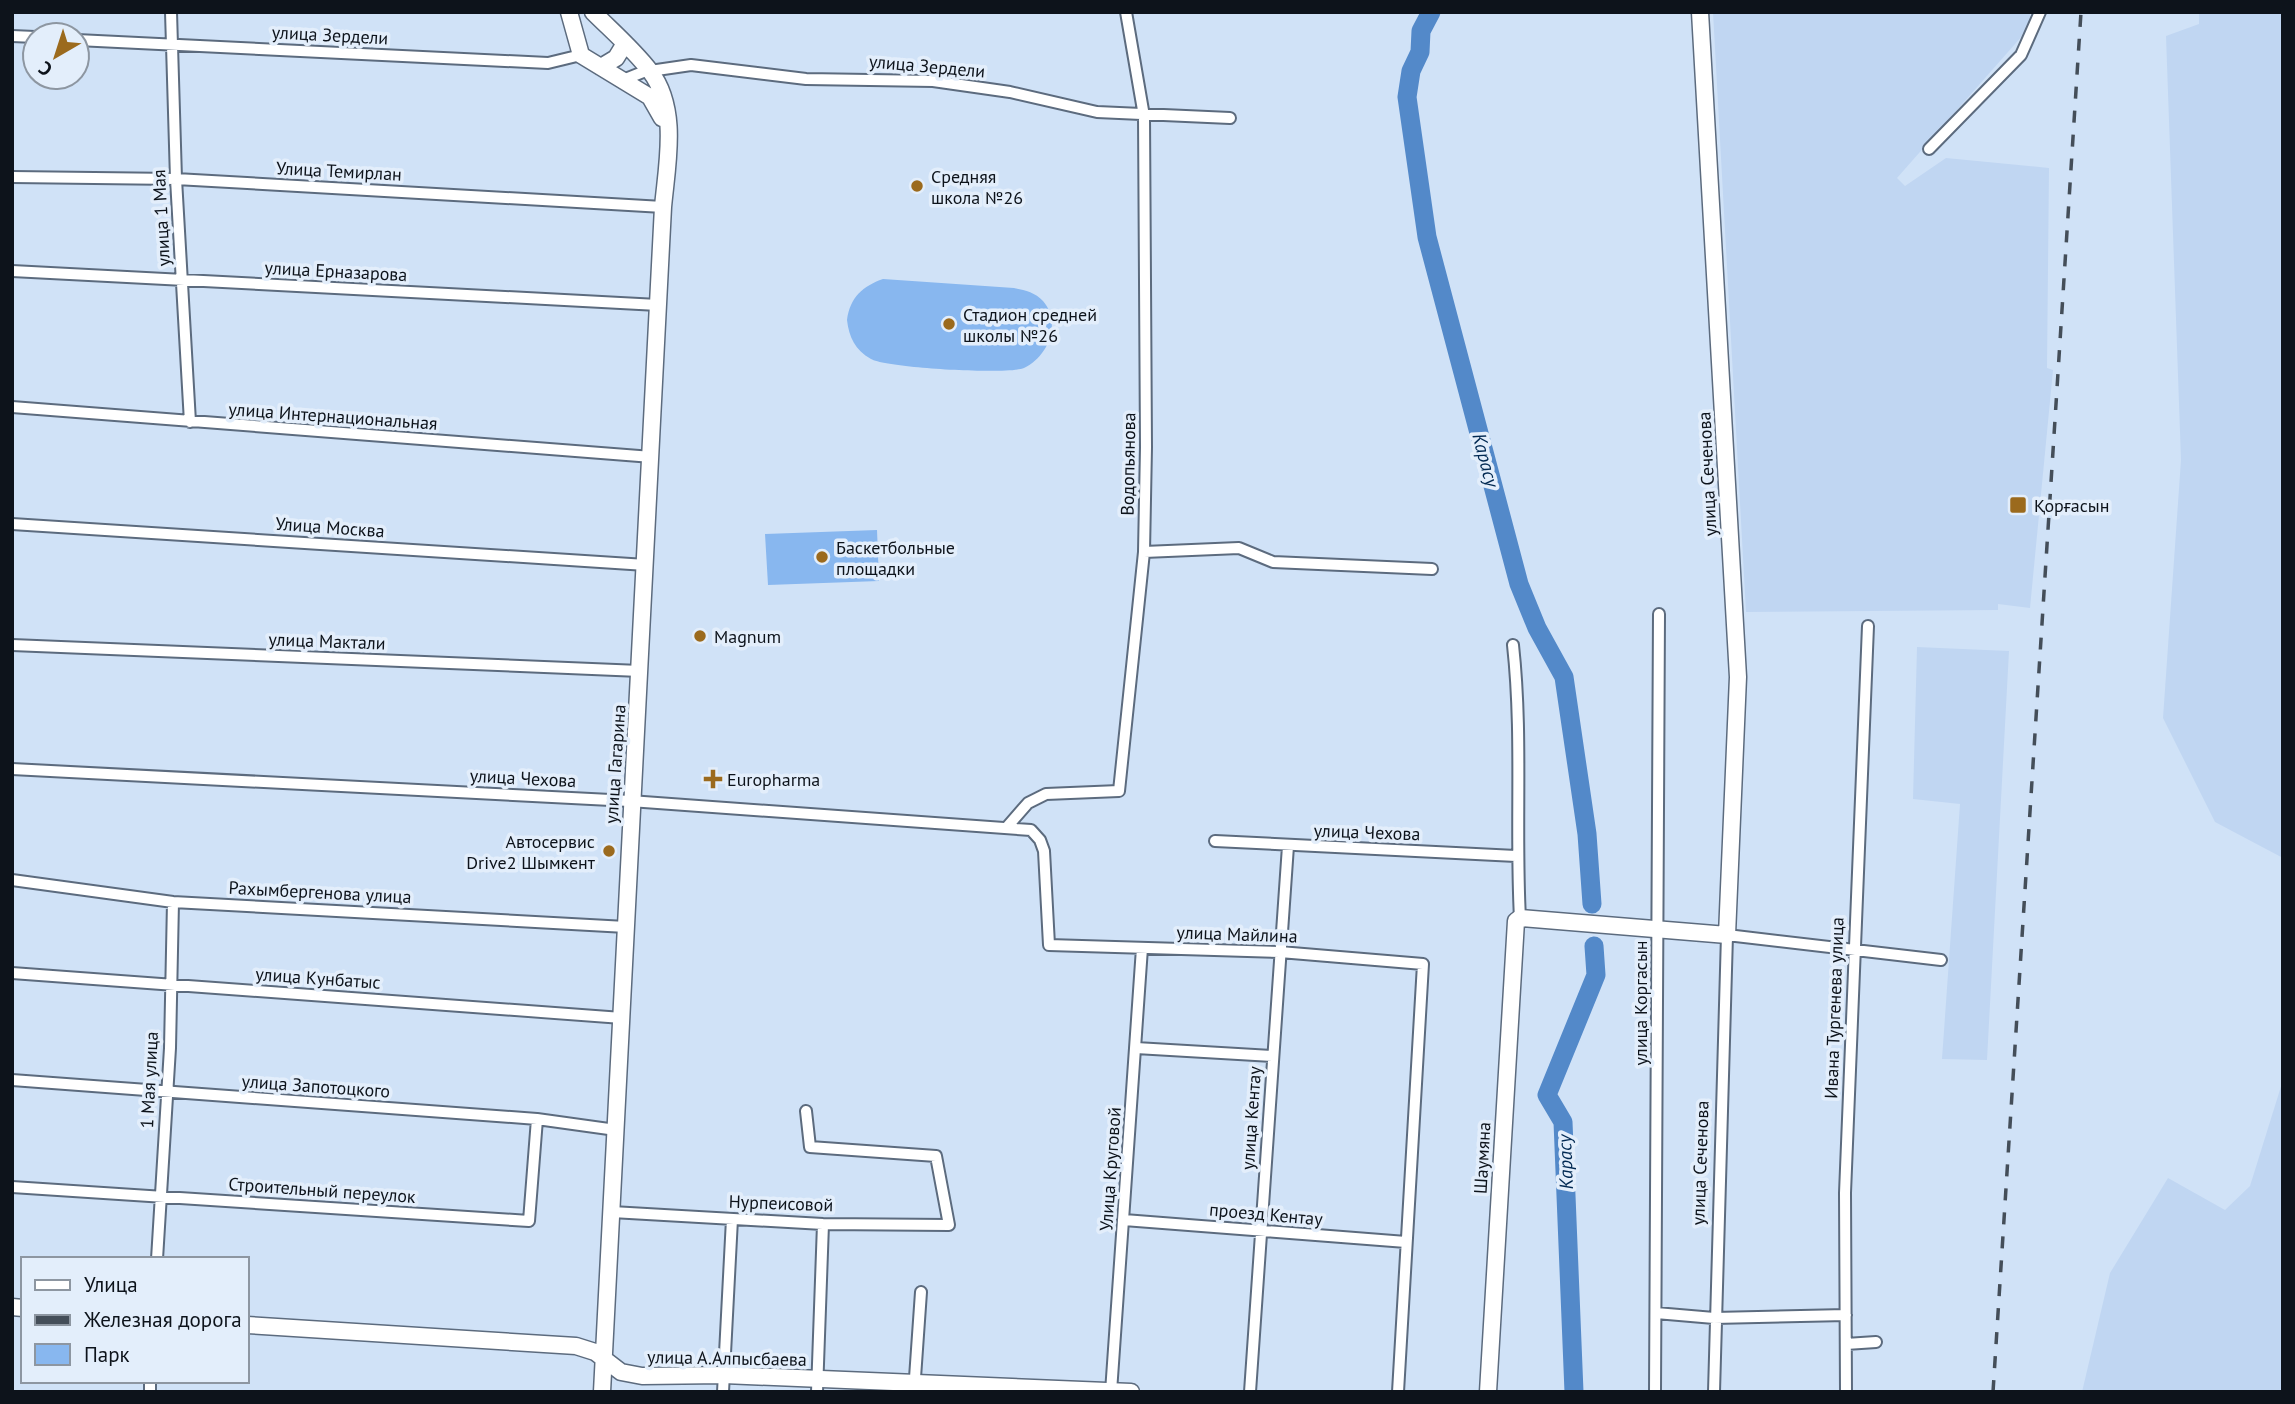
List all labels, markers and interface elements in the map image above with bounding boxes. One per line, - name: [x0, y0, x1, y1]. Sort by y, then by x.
- street label: улица Зердели: [271, 20, 389, 50]
- north arrow: [21, 21, 91, 91]
- street label: улица Зердели: [868, 49, 986, 83]
- text: С: [33, 56, 57, 82]
- street label: Улица Темирлан: [276, 156, 402, 186]
- place label: Средняя школа №26: [931, 165, 1023, 209]
- street label: улица 1 Мая: [147, 169, 175, 267]
- marker: Средняя школа №26: [909, 178, 925, 194]
- street label: улица Ерназарова: [264, 256, 408, 286]
- place label: Стадион средней школы №26: [963, 303, 1097, 347]
- marker: Стадион средней школы №26: [941, 316, 957, 332]
- street label: улица Интернациональная: [228, 397, 438, 435]
- street label: улица Сеченова: [1692, 411, 1722, 537]
- street label: Водопьянова: [1116, 412, 1140, 516]
- water label: Карасу: [1467, 430, 1505, 491]
- place label: Қорғасын: [2034, 494, 2109, 517]
- marker: Қорғасын: [2008, 495, 2028, 515]
- street label: Улица Москва: [275, 512, 385, 542]
- place label: Баскетбольные площадки: [836, 536, 955, 580]
- marker: Баскетбольные площадки: [814, 549, 830, 565]
- place label: Magnum: [714, 625, 781, 648]
- street label: улица Мактали: [268, 627, 386, 655]
- marker: Magnum: [692, 628, 708, 644]
- street label: улица Гагарина: [599, 704, 631, 824]
- street label: улица Чехова: [469, 764, 577, 792]
- place label: Europharma: [727, 768, 820, 791]
- marker: Europharma: [705, 771, 721, 787]
- street label: улица Чехова: [1313, 819, 1421, 845]
- place label: Автосервис Drive2 Шымкент: [466, 830, 596, 874]
- marker: Автосервис Drive2 Шымкент: [601, 843, 617, 859]
- street label: Рахымбергенова улица: [228, 876, 412, 908]
- street label: Ивана Тургенева улица: [1819, 917, 1849, 1099]
- street label: улица Майлина: [1176, 920, 1298, 948]
- street label: улица Коргасын: [1629, 940, 1652, 1066]
- street label: улица Кунбатыс: [255, 962, 381, 994]
- street label: 1 Мая улица: [135, 1031, 163, 1129]
- street label: улица Кентау: [1236, 1065, 1266, 1171]
- street label: улица Запотоцкого: [241, 1069, 391, 1103]
- street label: улица Сеченова: [1686, 1100, 1714, 1226]
- street label: Улица Круговой: [1094, 1106, 1126, 1232]
- street label: Шаумяна: [1469, 1121, 1495, 1195]
- water label: Карасу: [1552, 1132, 1578, 1190]
- street label: Строительный переулок: [228, 1172, 417, 1208]
- street label: Нурпеисовой: [728, 1190, 834, 1216]
- street label: проезд Кентау: [1208, 1198, 1324, 1230]
- legend: [21, 1257, 248, 1383]
- text: Улица: [84, 1271, 138, 1298]
- text: Железная дорога: [83, 1306, 242, 1333]
- text: Парк: [84, 1341, 130, 1368]
- street label: улица А.Алпысбаева: [647, 1345, 807, 1371]

